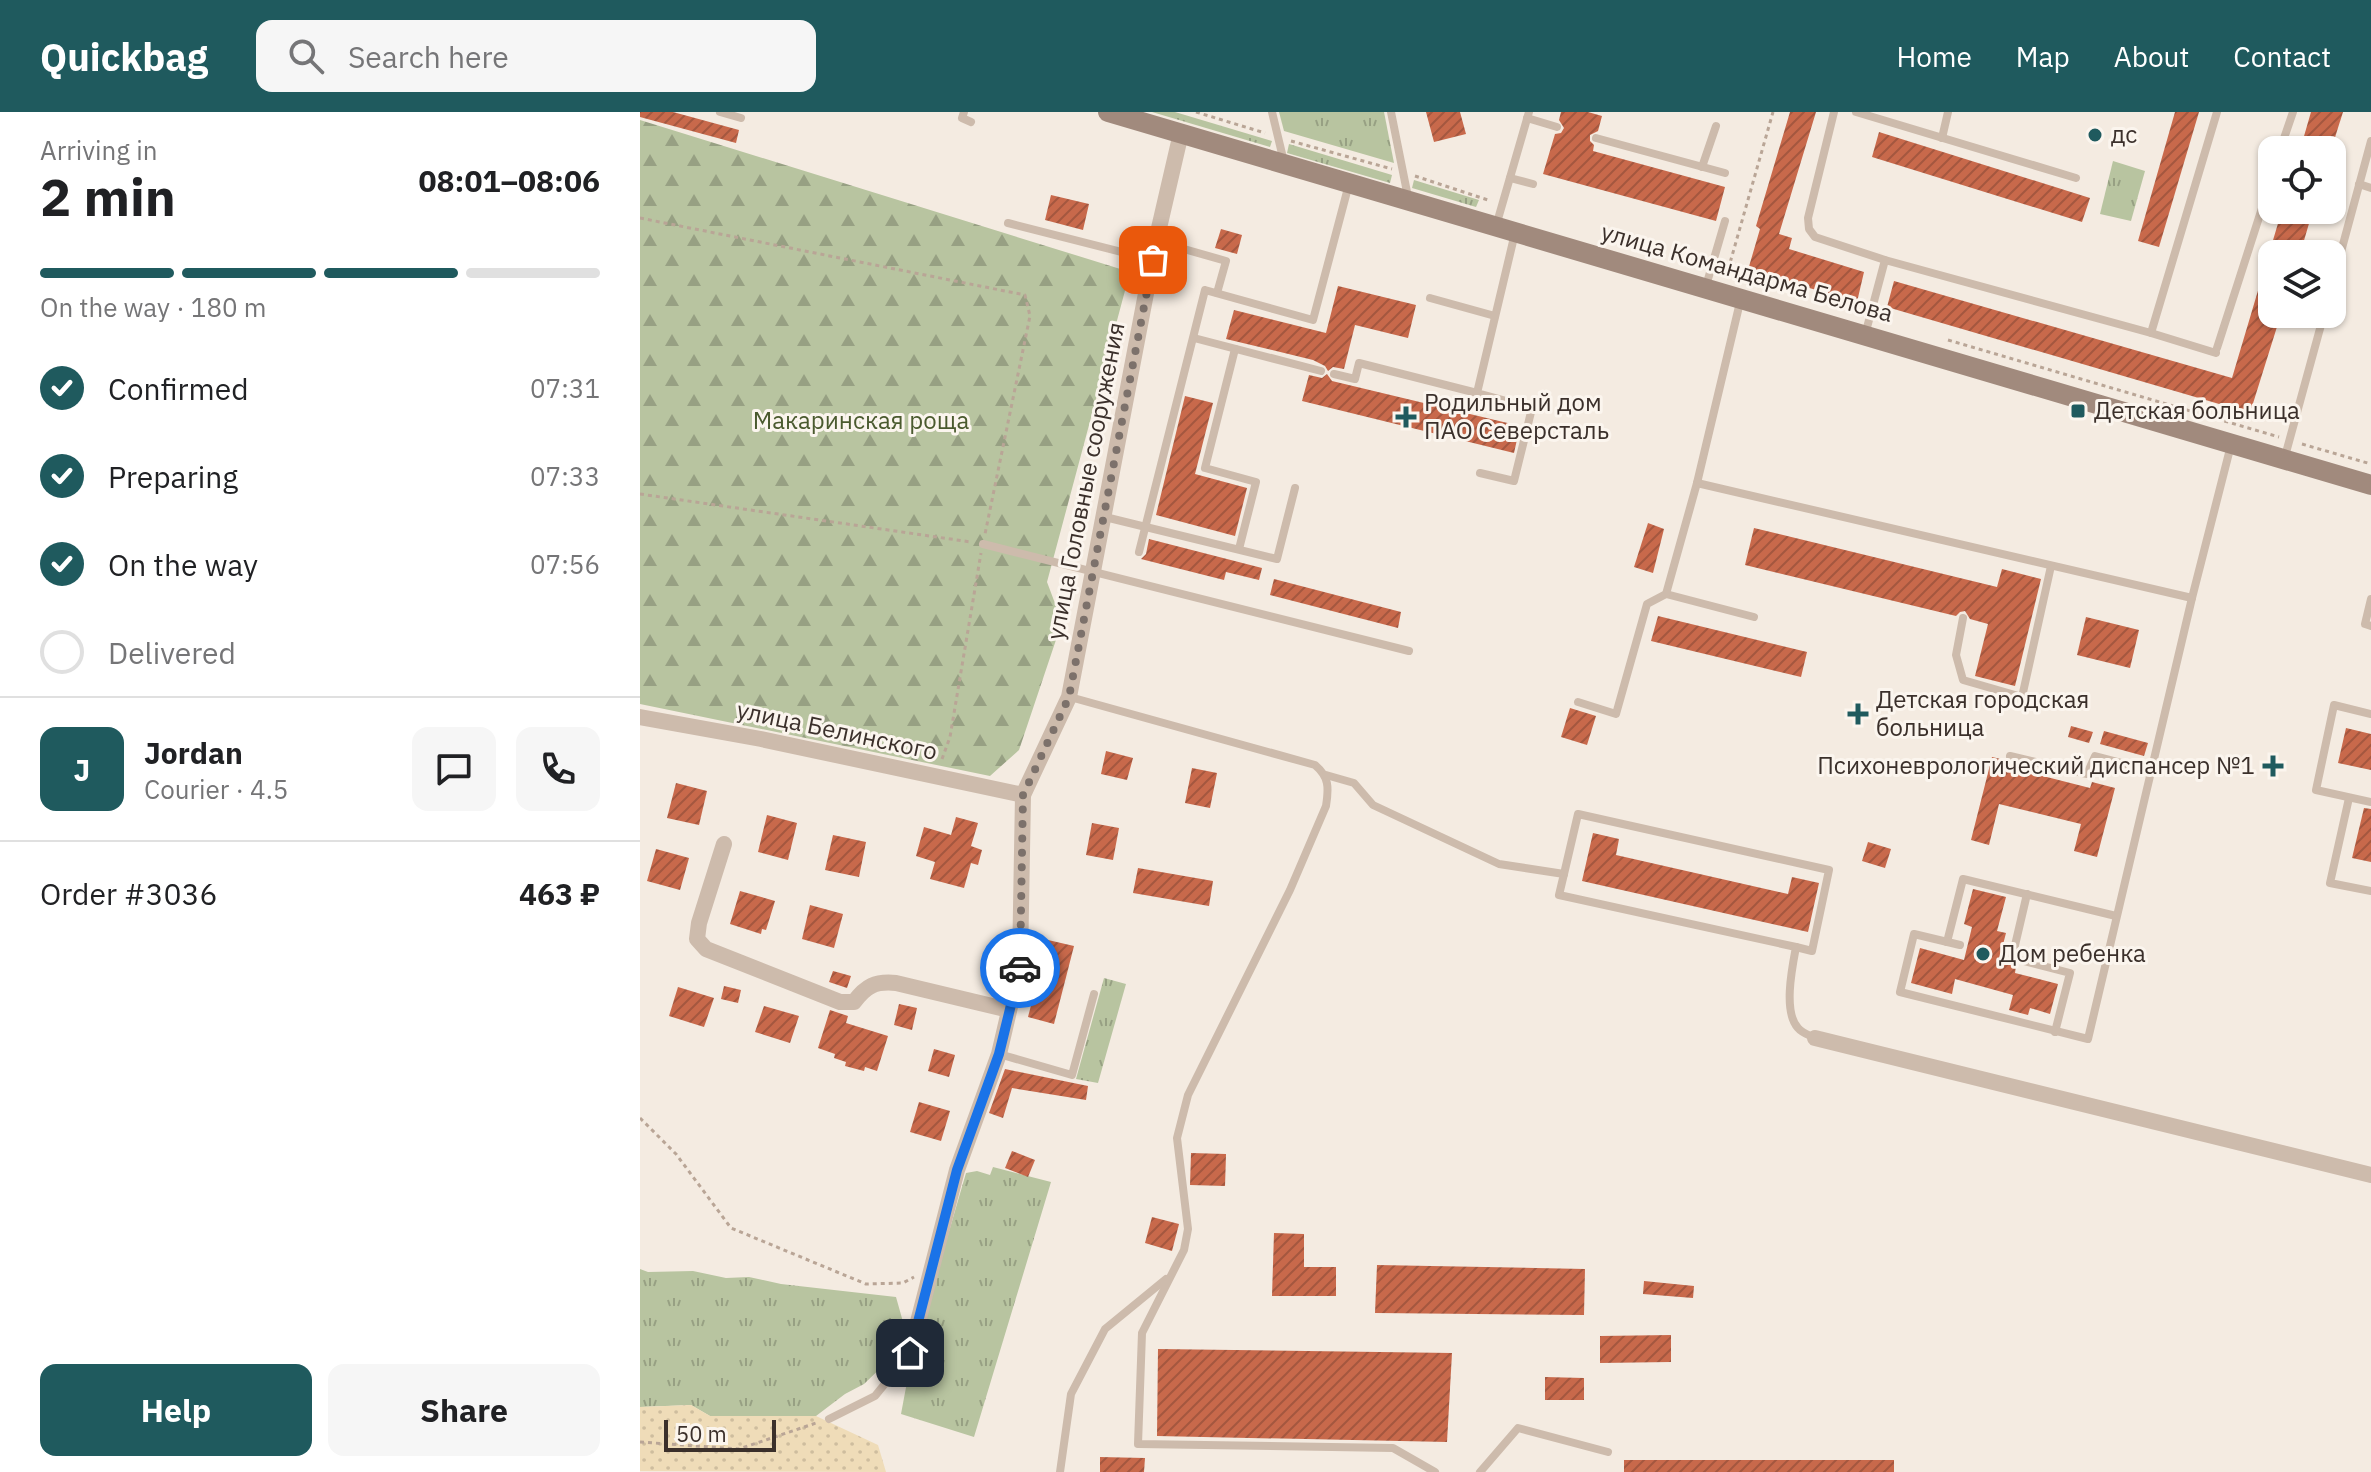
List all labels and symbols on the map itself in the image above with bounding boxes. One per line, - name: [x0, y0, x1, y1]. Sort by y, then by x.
- place label: дс: [2111, 118, 2137, 150]
- marker: дс: [2086, 126, 2104, 144]
- street label: улица Командарма Белова: [1598, 215, 1897, 329]
- pin: [1119, 226, 1187, 294]
- street label: улица Головные сооружения: [1039, 319, 1132, 642]
- place label: Родильный дом ПАО Северсталь: [1424, 386, 1609, 446]
- place label: Детская больница: [2094, 394, 2300, 426]
- marker: Детская больница: [2069, 402, 2087, 420]
- park label: Макаринская роща: [753, 404, 969, 436]
- marker: Родильный дом ПАО Северсталь: [1395, 406, 1417, 428]
- place label: Детская городская больница: [1876, 683, 2089, 743]
- street label: улица Белинского: [734, 693, 940, 767]
- marker: Детская городская больница: [1847, 703, 1869, 725]
- place label: Психоневрологический диспансер №1: [1817, 749, 2255, 781]
- marker: Психоневрологический диспансер №1: [2262, 755, 2284, 777]
- courier: [980, 928, 1060, 1008]
- place label: Дом ребенка: [1999, 937, 2146, 969]
- marker: Дом ребенка: [1974, 945, 1992, 963]
- pin: [876, 1319, 944, 1387]
- scale bar: [664, 1416, 776, 1452]

